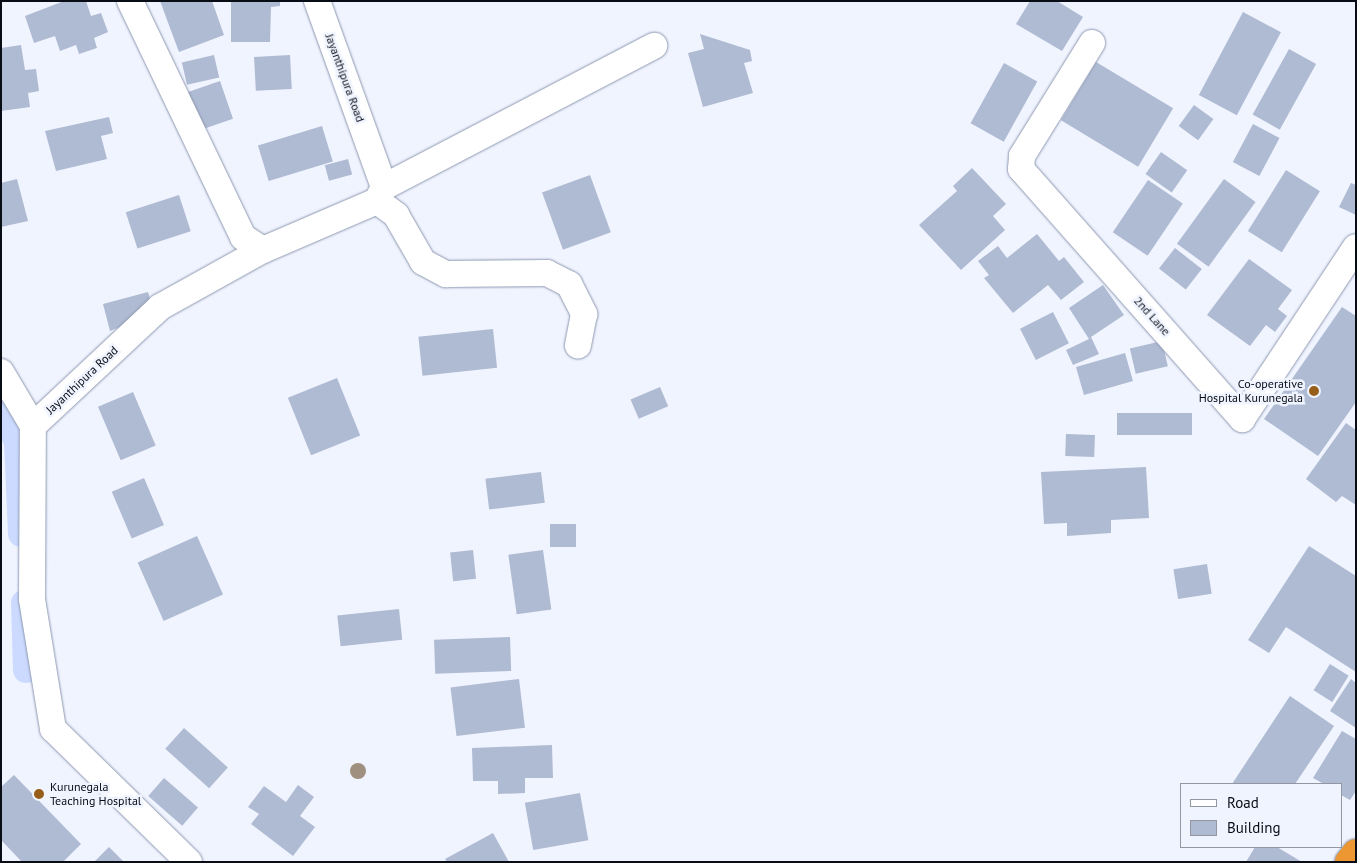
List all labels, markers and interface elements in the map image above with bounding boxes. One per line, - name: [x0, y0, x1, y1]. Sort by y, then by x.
- street label: Jayanthipura Road: [322, 32, 368, 124]
- street label: 2nd Lane: [1131, 294, 1173, 338]
- street label: Jayanthipura Road: [43, 343, 121, 417]
- place label: Co-operative Hospital Kurunegala: [1199, 377, 1303, 405]
- marker: Co-operative Hospital Kurunegala: [1307, 384, 1321, 398]
- place label: Kurunegala Teaching Hospital: [50, 780, 141, 808]
- legend: [1180, 783, 1342, 848]
- marker: Kurunegala Teaching Hospital: [32, 787, 46, 801]
- text: Road: [1227, 793, 1259, 812]
- text: Building: [1227, 818, 1281, 837]

